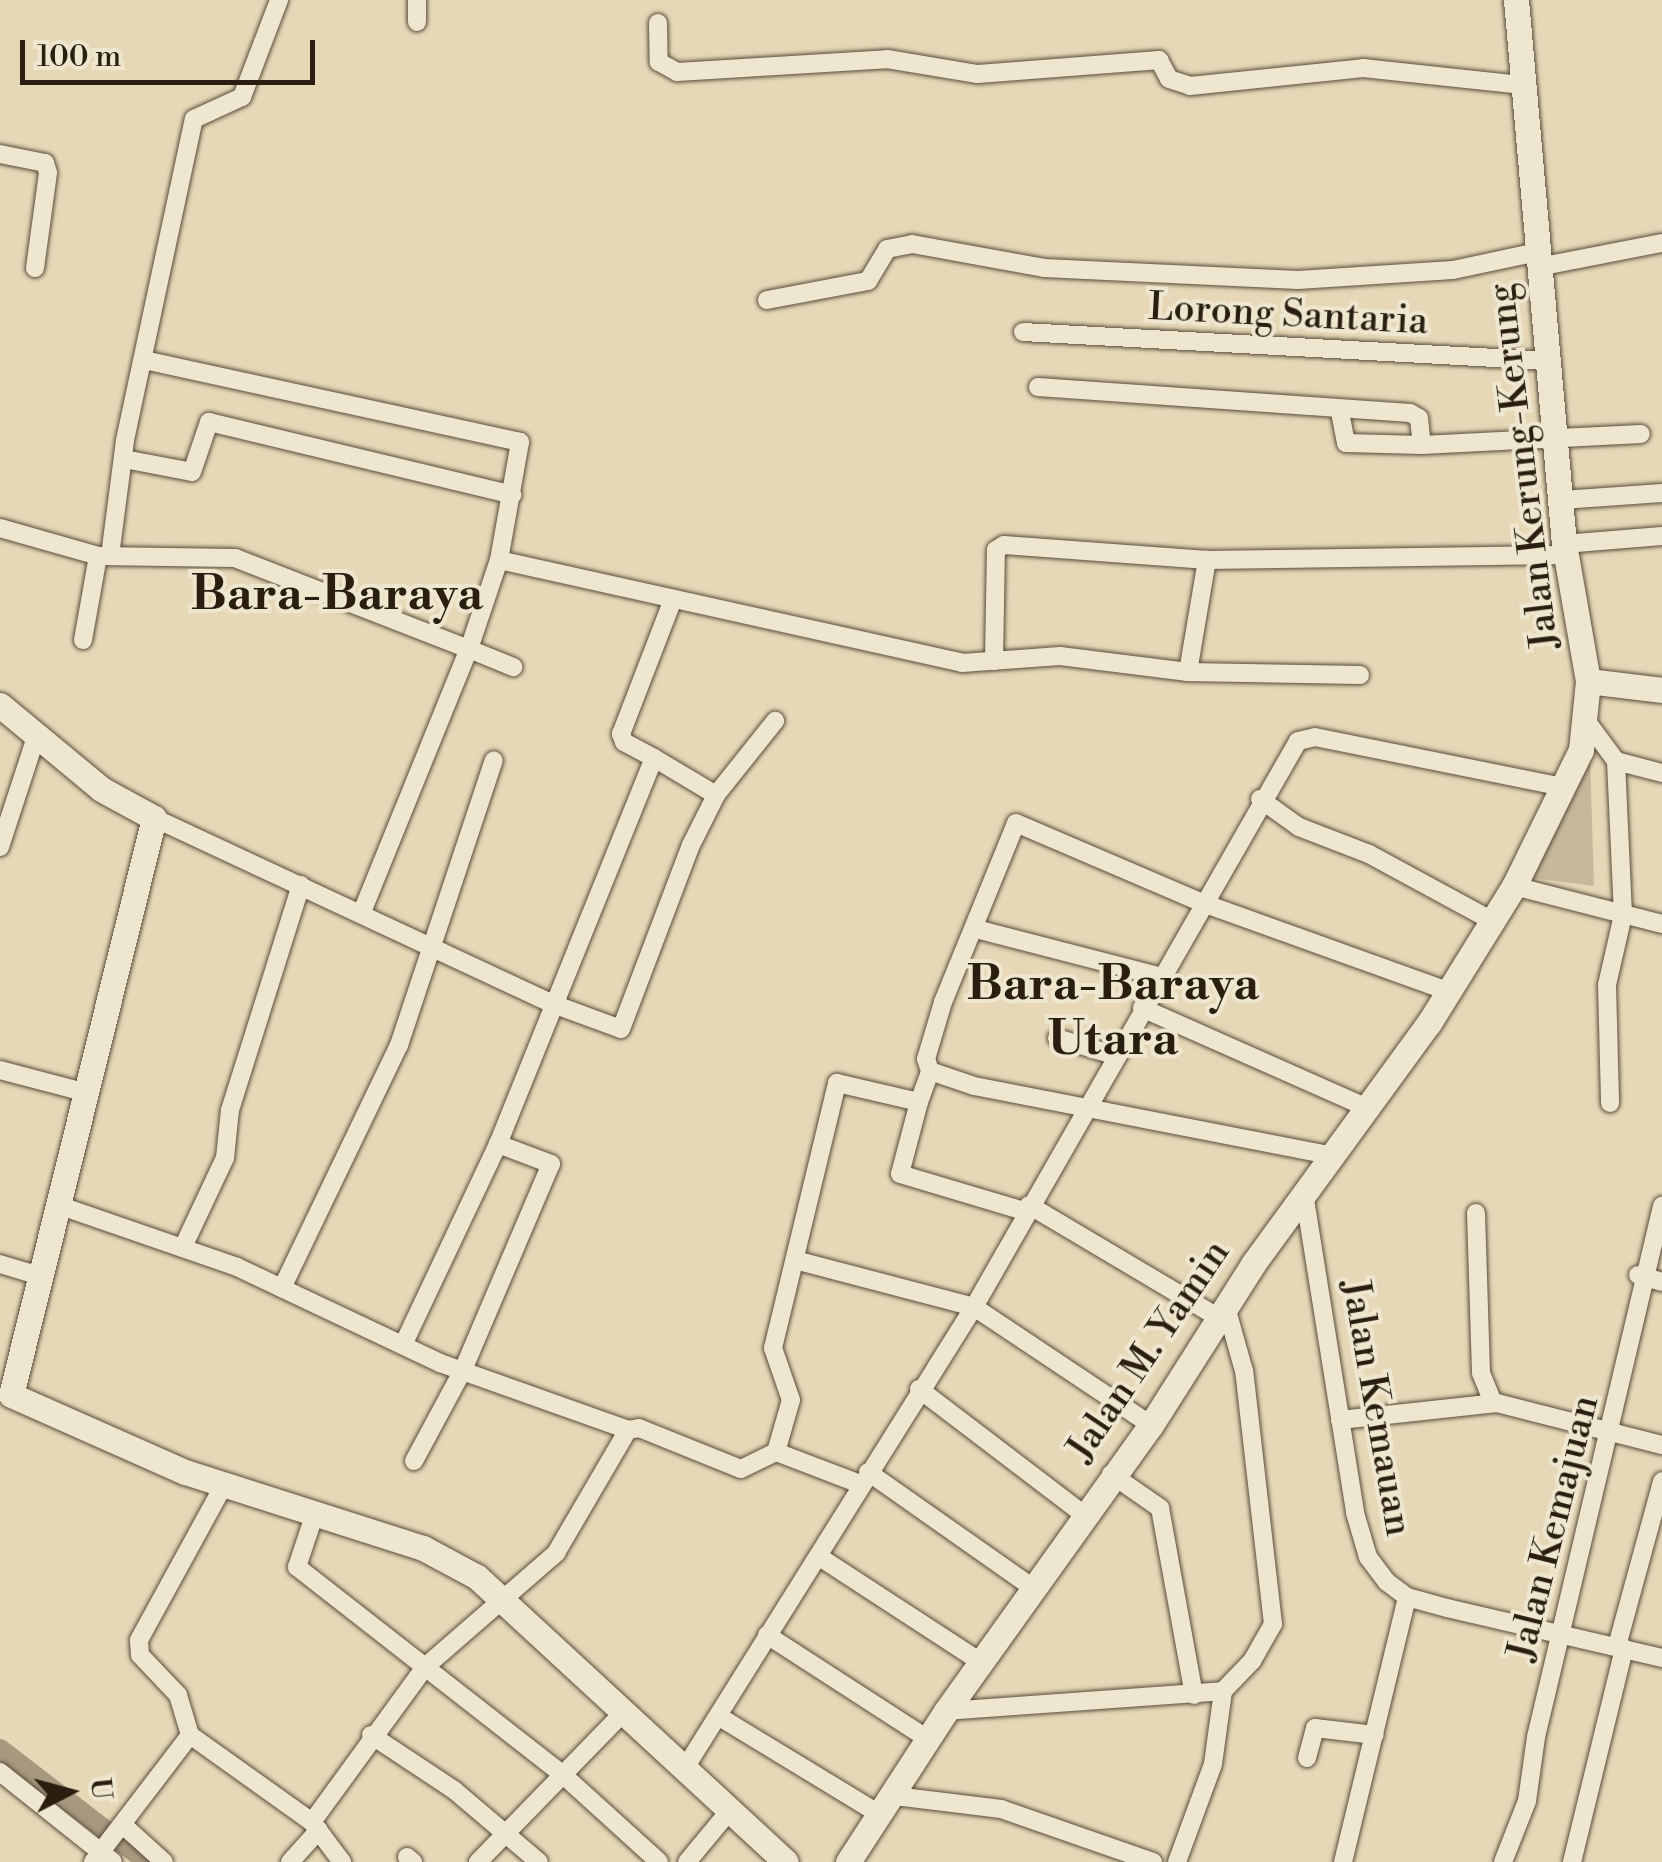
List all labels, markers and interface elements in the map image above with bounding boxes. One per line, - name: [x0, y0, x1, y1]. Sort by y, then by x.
- scale bar: [25, 20, 320, 82]
- text: 100 m: [37, 38, 121, 76]
- street label: Jalan Kerung-Kerung: [1479, 281, 1569, 651]
- street label: Lorong Santaria: [1147, 285, 1429, 345]
- district label: Bara-Baraya: [191, 567, 483, 625]
- district label: Bara-Baraya Utara: [967, 956, 1259, 1069]
- street label: Jalan M. Yamin: [1058, 1232, 1240, 1470]
- street label: Jalan Kemauan: [1331, 1276, 1421, 1540]
- street label: Jalan Kemajuan: [1499, 1391, 1609, 1665]
- north arrow: [20, 1742, 120, 1842]
- text: U: [82, 1776, 119, 1801]

